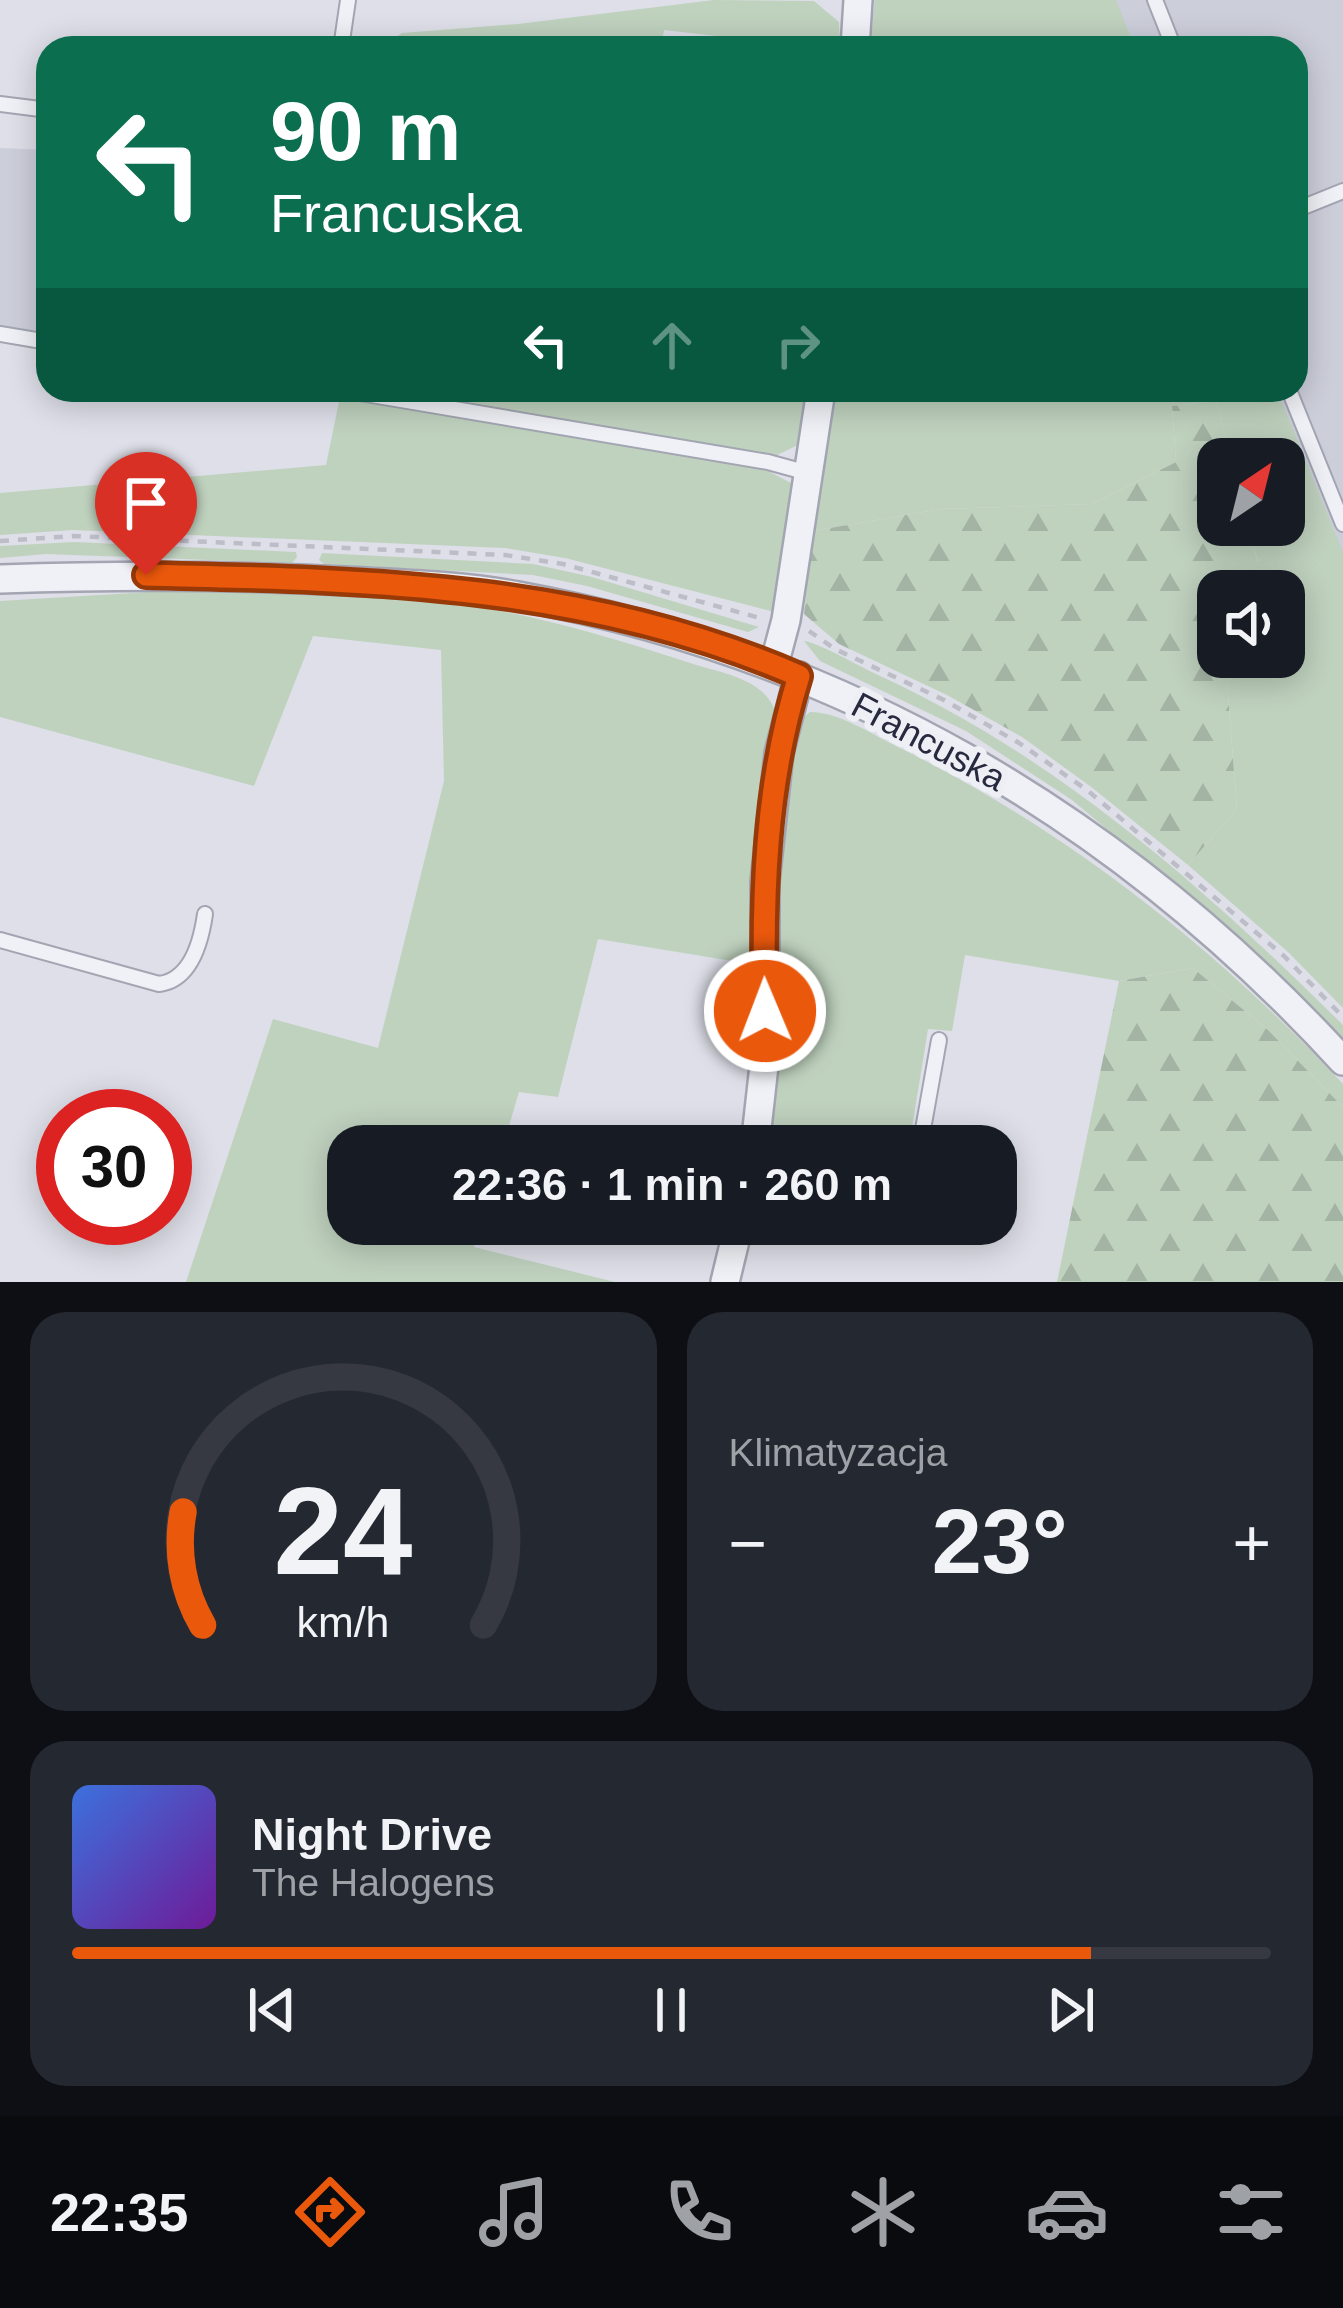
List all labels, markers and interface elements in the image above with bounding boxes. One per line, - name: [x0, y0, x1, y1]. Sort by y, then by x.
- icon: left: [72, 84, 228, 240]
- text: 90 m: [270, 84, 461, 178]
- text: Francuska: [270, 183, 522, 243]
- icon: left: [513, 312, 579, 378]
- icon: ahead: [639, 312, 705, 378]
- icon: right: [765, 312, 831, 378]
- north arrow: [1197, 438, 1305, 546]
- map controls: [1197, 438, 1305, 678]
- pin: [95, 452, 197, 575]
- icon: arrive: [113, 470, 179, 536]
- button: sound: [1197, 570, 1305, 678]
- street label: Francuska: [845, 684, 1013, 799]
- position arrow: [702, 948, 828, 1074]
- speed limit sign: 30: [36, 1089, 192, 1245]
- text: 22:36 · 1 min · 260 m: [452, 1159, 892, 1210]
- text: Klimatyzacja: [729, 1431, 947, 1474]
- text: 24: [274, 1461, 413, 1600]
- text: 23°: [932, 1492, 1068, 1592]
- text: −: [729, 1506, 767, 1580]
- text: +: [1232, 1506, 1271, 1580]
- text: km/h: [297, 1597, 390, 1645]
- text: Night Drive: [252, 1809, 492, 1860]
- text: The Halogens: [252, 1861, 495, 1904]
- icon: previous: [239, 1977, 305, 2043]
- icon: pause: [638, 1977, 704, 2043]
- icon: next: [1038, 1977, 1104, 2043]
- icon: directions: [288, 2170, 372, 2254]
- icon: music: [472, 2170, 556, 2254]
- icon: phone: [657, 2170, 741, 2254]
- icon: climate: [841, 2170, 925, 2254]
- icon: car: [1025, 2170, 1109, 2254]
- icon: filters: [1209, 2170, 1293, 2254]
- text: 22:35: [50, 2182, 188, 2242]

